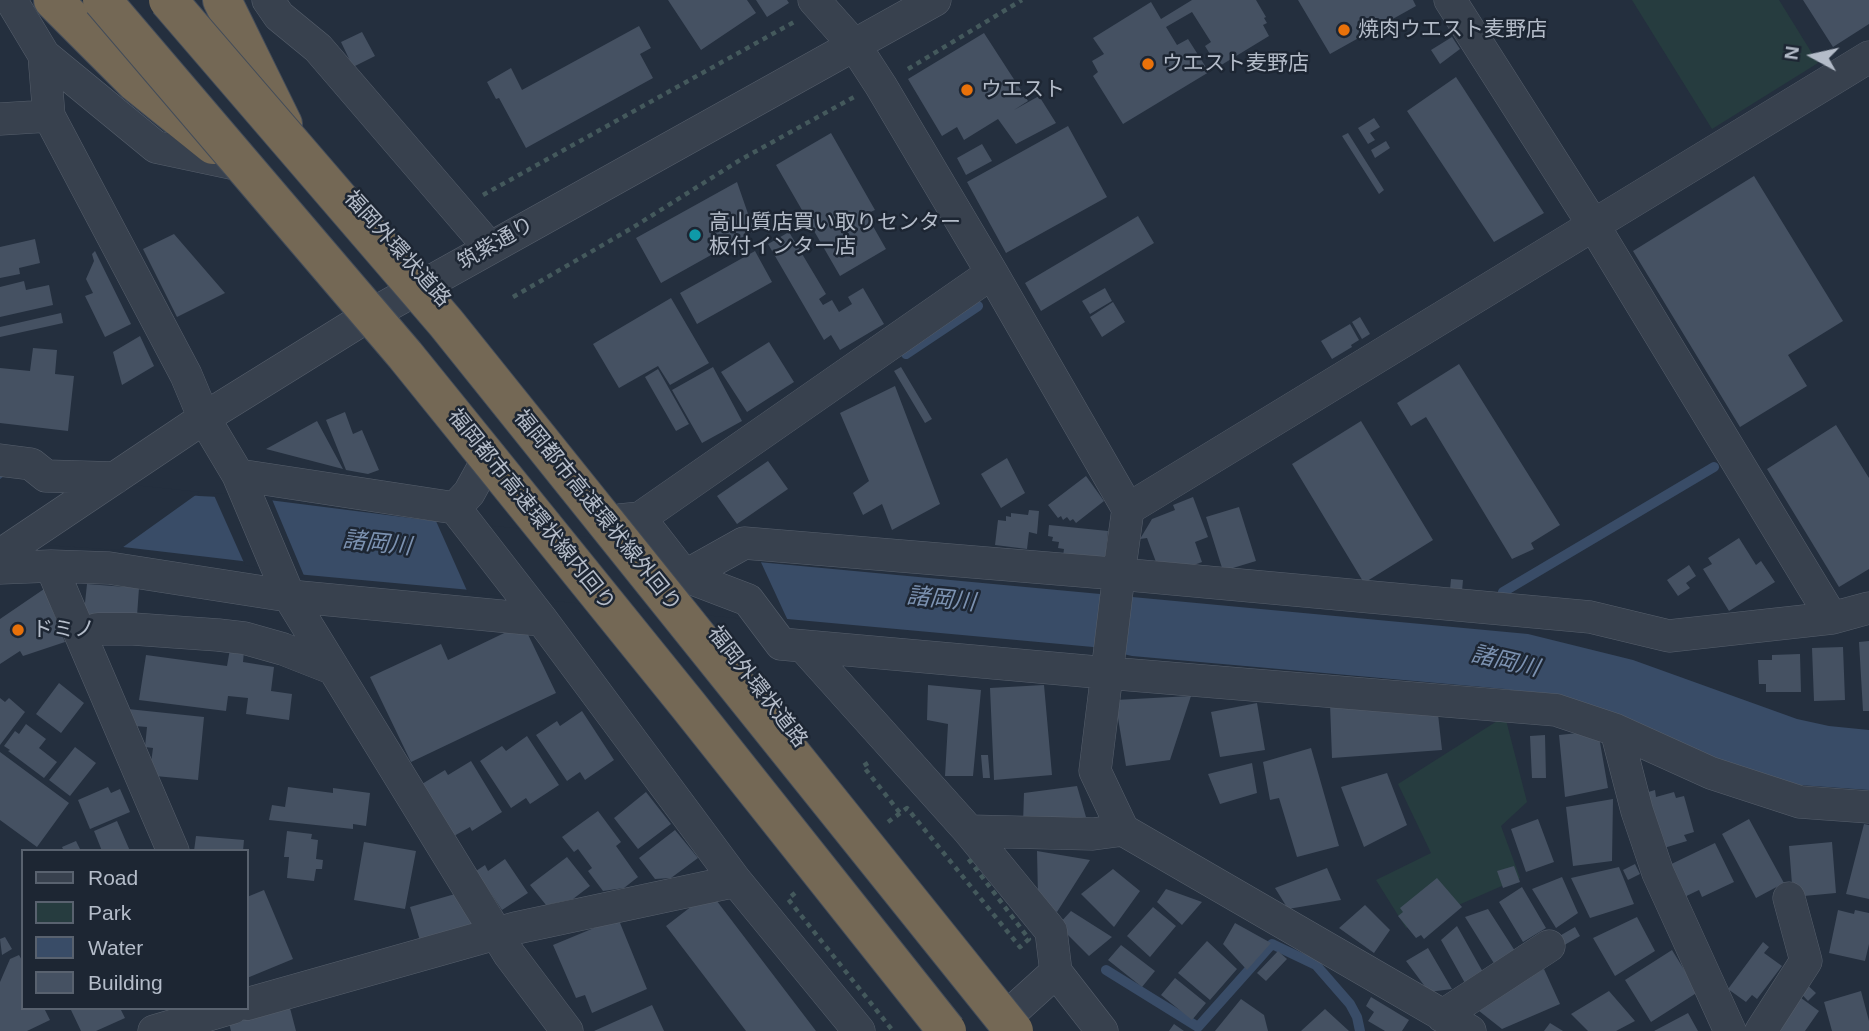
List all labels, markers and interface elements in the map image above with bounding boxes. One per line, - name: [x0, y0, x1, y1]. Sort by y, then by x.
- place label: 焼肉ウエスト麦野店: [1358, 17, 1547, 43]
- north arrow: [1778, 21, 1848, 91]
- marker: 焼肉ウエスト麦野店: [1336, 22, 1352, 38]
- text: N: [1780, 45, 1803, 61]
- place label: ウエスト麦野店: [1162, 51, 1309, 77]
- marker: ウエスト麦野店: [1140, 56, 1156, 72]
- place label: ウエスト: [981, 77, 1065, 103]
- marker: ウエスト: [959, 82, 975, 98]
- street label: 福岡外環状道路: [338, 186, 456, 312]
- place label: 高山質店買い取りセンター 板付インター店: [709, 210, 961, 260]
- street label: 筑紫通り: [453, 212, 539, 276]
- marker: 高山質店買い取りセンター 板付インター店: [687, 227, 703, 243]
- street label: 福岡都市高速環状線内回り: [442, 404, 620, 616]
- street label: 福岡都市高速環状線外回り: [508, 405, 686, 617]
- water label: 諸岡川: [341, 527, 413, 561]
- water label: 諸岡川: [905, 583, 977, 617]
- place label: ドミノ: [32, 617, 95, 643]
- street label: 福岡外環状道路: [702, 621, 812, 753]
- marker: ドミノ: [10, 622, 26, 638]
- water label: 諸岡川: [1468, 641, 1542, 683]
- legend: [21, 849, 248, 1010]
- text: Road: [88, 866, 138, 889]
- text: Park: [88, 901, 131, 924]
- text: Water: [88, 936, 143, 959]
- text: Building: [88, 971, 163, 994]

